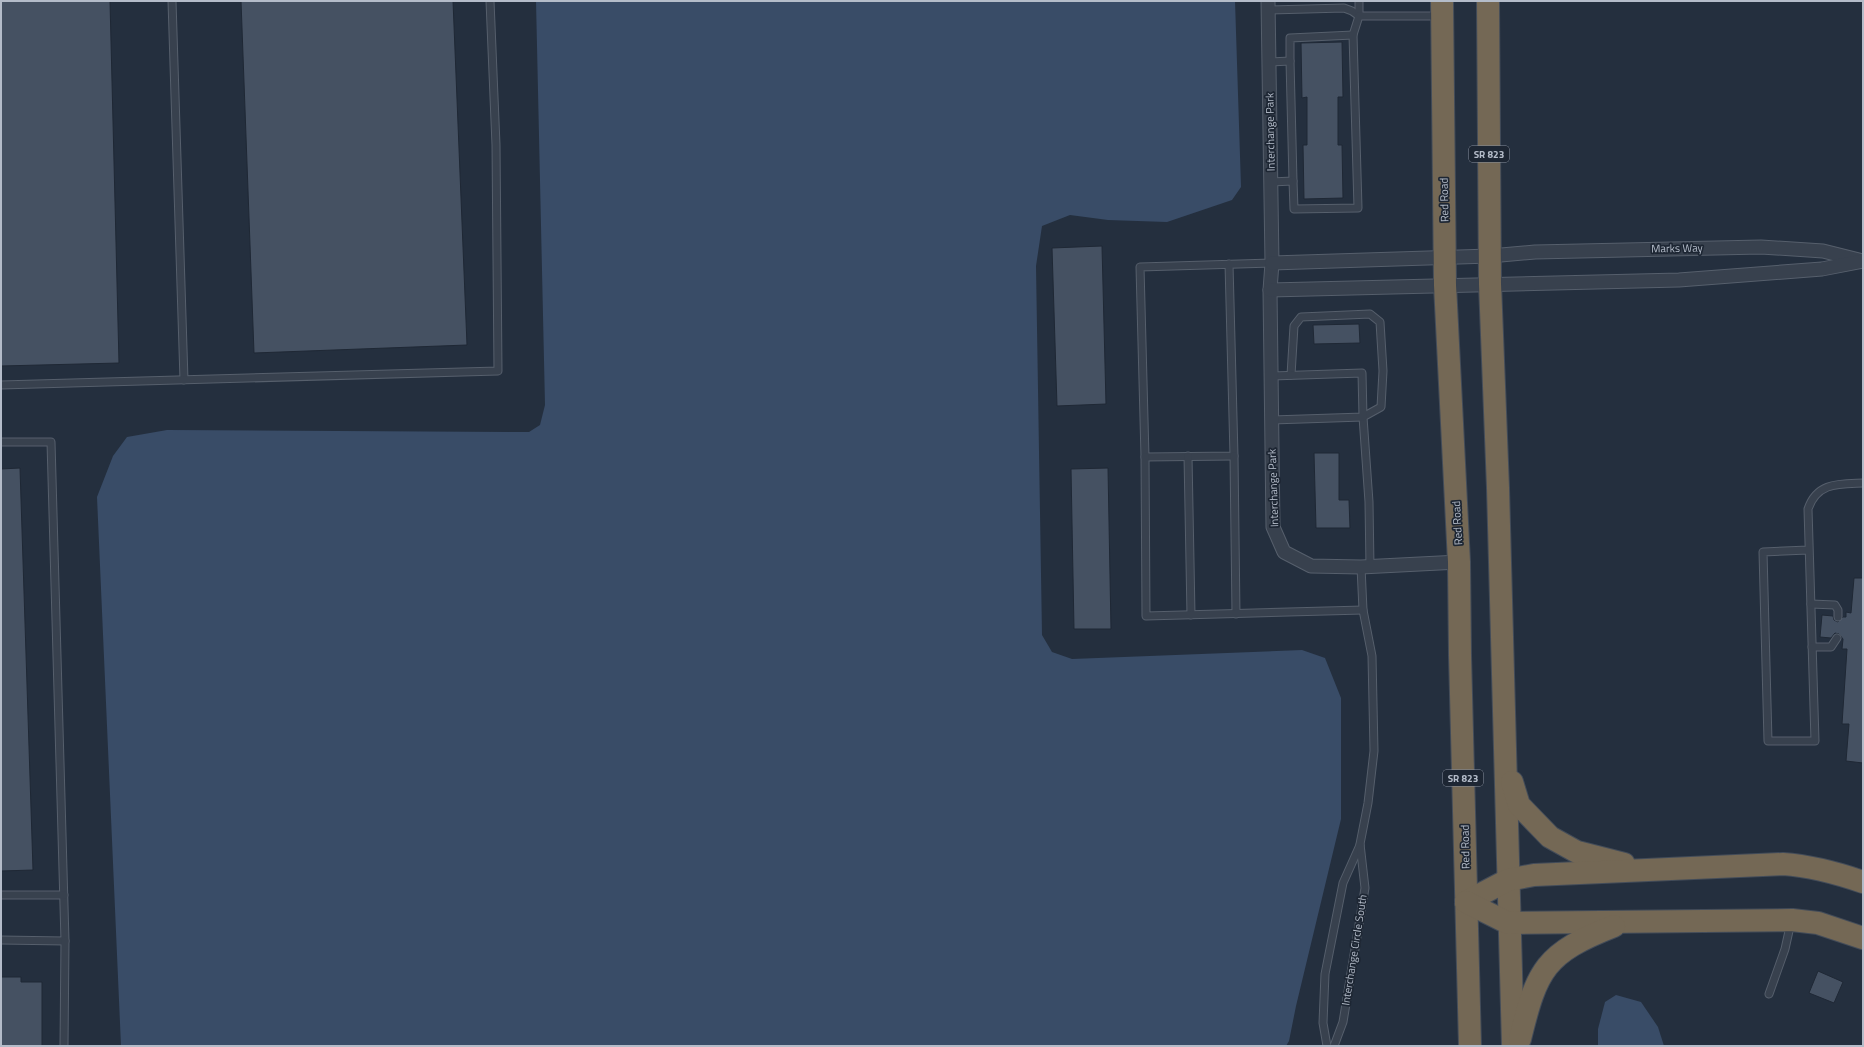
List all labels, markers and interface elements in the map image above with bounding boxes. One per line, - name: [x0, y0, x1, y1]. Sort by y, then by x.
- street label: Interchange Park: [1261, 92, 1279, 171]
- road number: SR 823: [1469, 146, 1509, 162]
- street label: Red Road: [1436, 178, 1452, 222]
- street label: Marks Way: [1651, 240, 1704, 256]
- street label: Interchange Park: [1264, 448, 1282, 528]
- street label: Red Road: [1448, 500, 1466, 546]
- road number: SR 823: [1443, 770, 1483, 786]
- street label: Red Road: [1457, 825, 1473, 869]
- street label: Interchange Circle South: [1337, 893, 1371, 1007]

